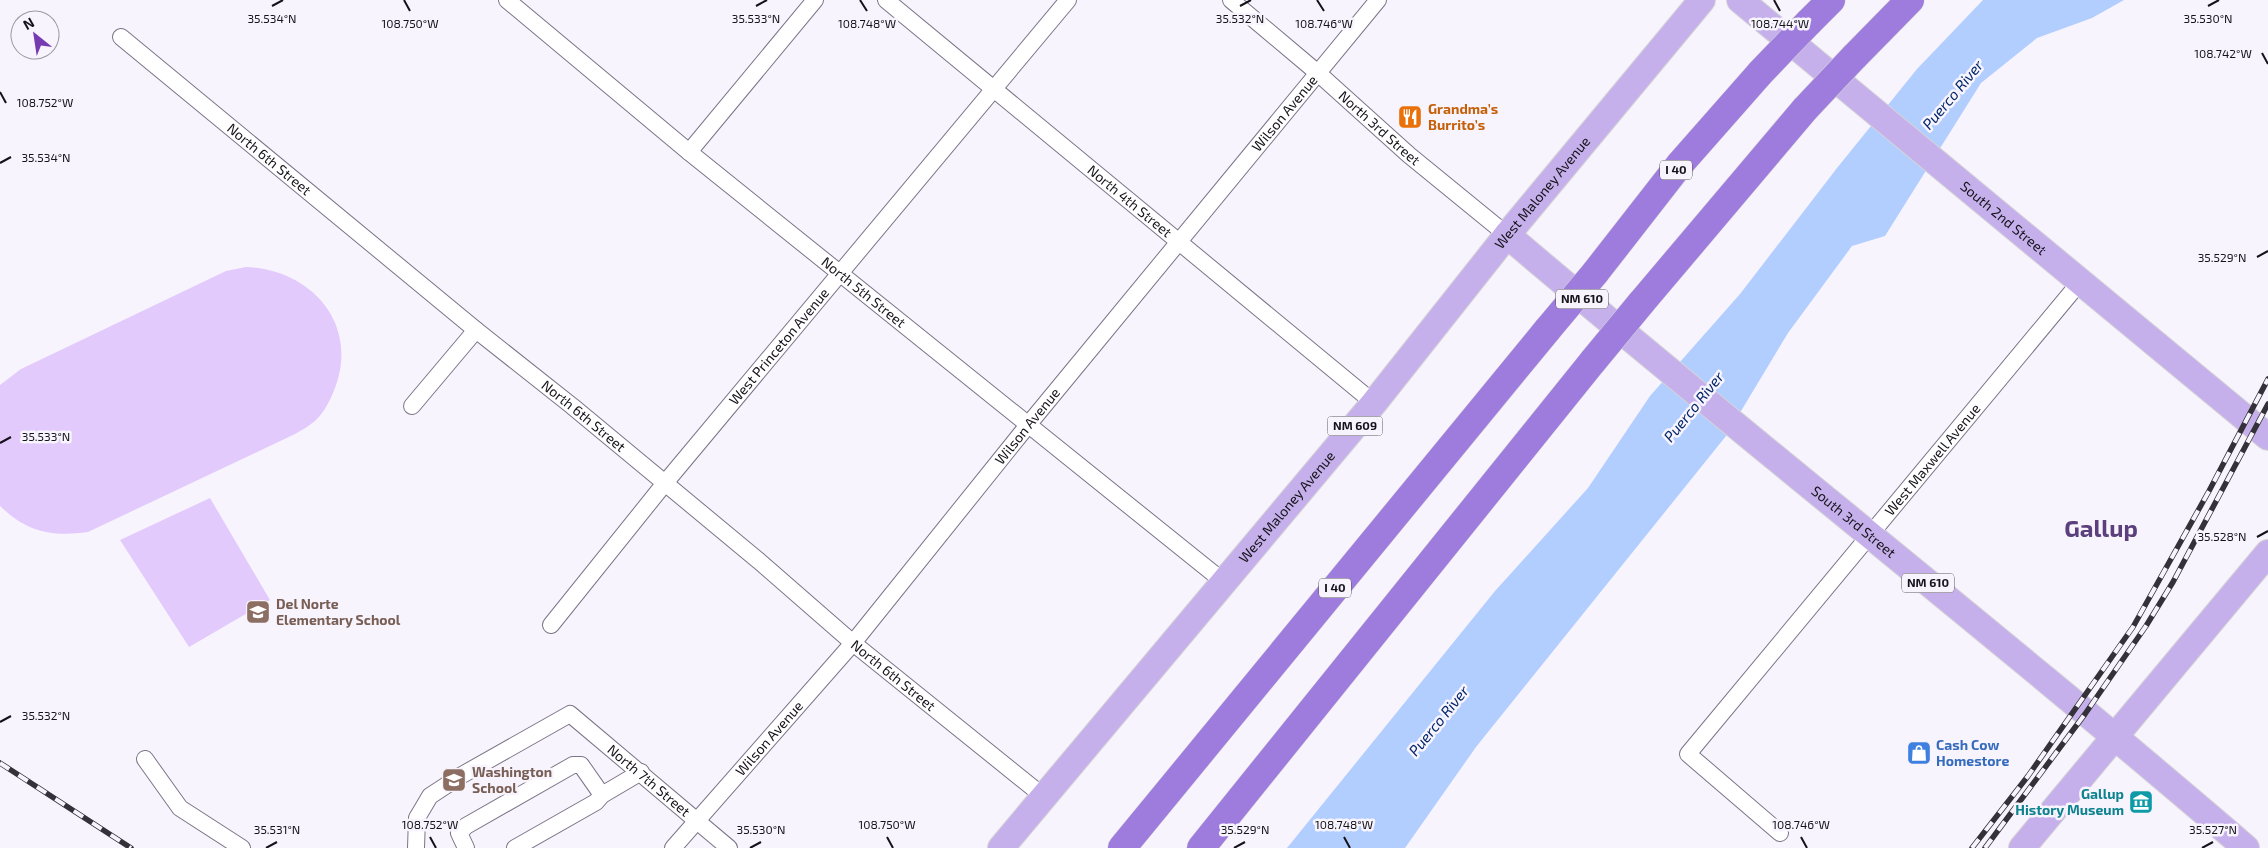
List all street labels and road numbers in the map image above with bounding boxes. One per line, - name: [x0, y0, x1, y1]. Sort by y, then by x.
- street label: Wilson Avenue: [1248, 71, 1321, 155]
- street label: North 3rd Street: [1335, 87, 1424, 169]
- street label: North 6th Street: [224, 119, 315, 198]
- street label: West Maloney Avenue: [1490, 133, 1593, 252]
- road number: I 40: [1660, 160, 1692, 180]
- street label: North 4th Street: [1084, 161, 1176, 241]
- street label: South 2nd Street: [1957, 177, 2050, 258]
- street label: North 5th Street: [818, 253, 909, 331]
- street label: West Princeton Avenue: [725, 284, 832, 408]
- road number: NM 610: [1556, 290, 1608, 308]
- street label: North 6th Street: [538, 376, 629, 455]
- street label: Wilson Avenue: [991, 384, 1063, 468]
- street label: West Maxwell Avenue: [1881, 400, 1984, 519]
- road number: NM 609: [1328, 416, 1382, 436]
- street label: West Maloney Avenue: [1235, 447, 1338, 566]
- street label: South 3rd Street: [1808, 482, 1900, 561]
- road number: NM 610: [1902, 574, 1954, 592]
- road number: I 40: [1319, 578, 1351, 598]
- street label: North 6th Street: [848, 636, 939, 714]
- street label: Wilson Avenue: [732, 697, 806, 779]
- street label: North 7th Street: [604, 740, 694, 820]

